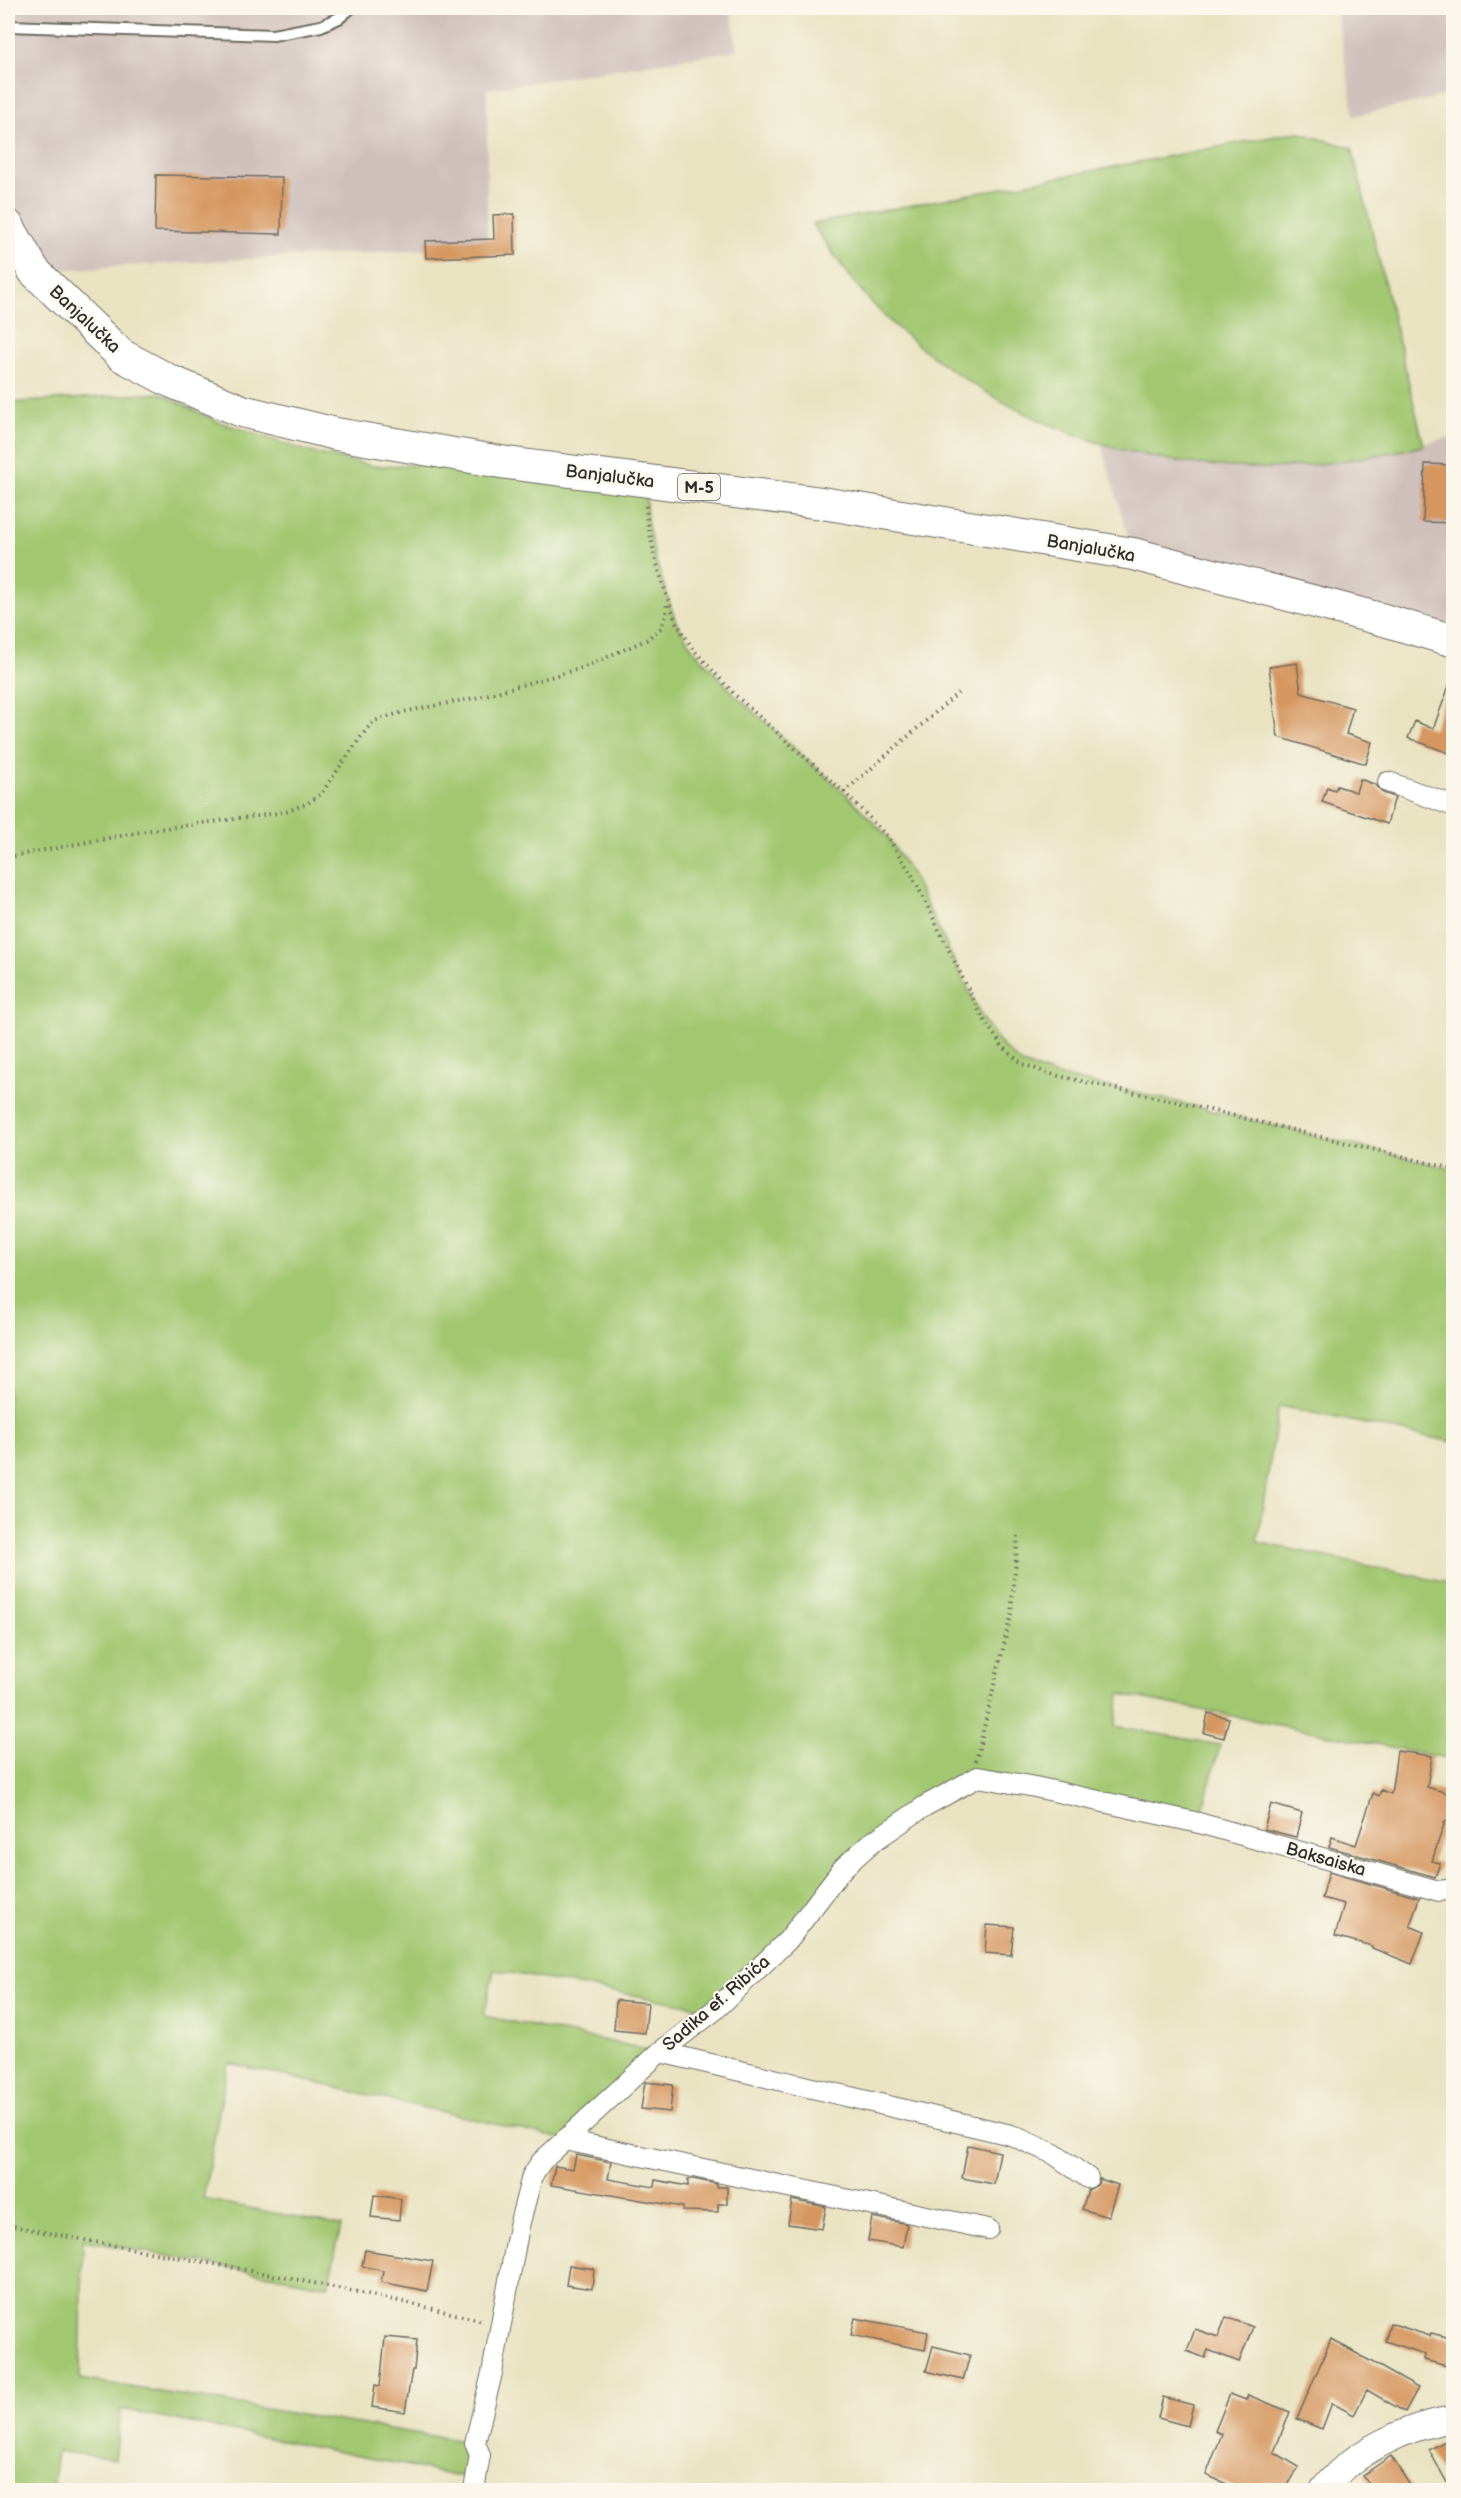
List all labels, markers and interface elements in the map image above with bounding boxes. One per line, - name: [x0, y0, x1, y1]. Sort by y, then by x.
- street label: Banjalučka: [45, 281, 125, 358]
- street label: Banjalučka: [564, 461, 656, 492]
- road number: M-5: [678, 474, 720, 500]
- street label: Banjalučka: [1045, 530, 1137, 567]
- street label: Baksaiska: [1283, 1838, 1368, 1881]
- street label: Sadika ef. Ribića: [659, 1951, 774, 2056]

